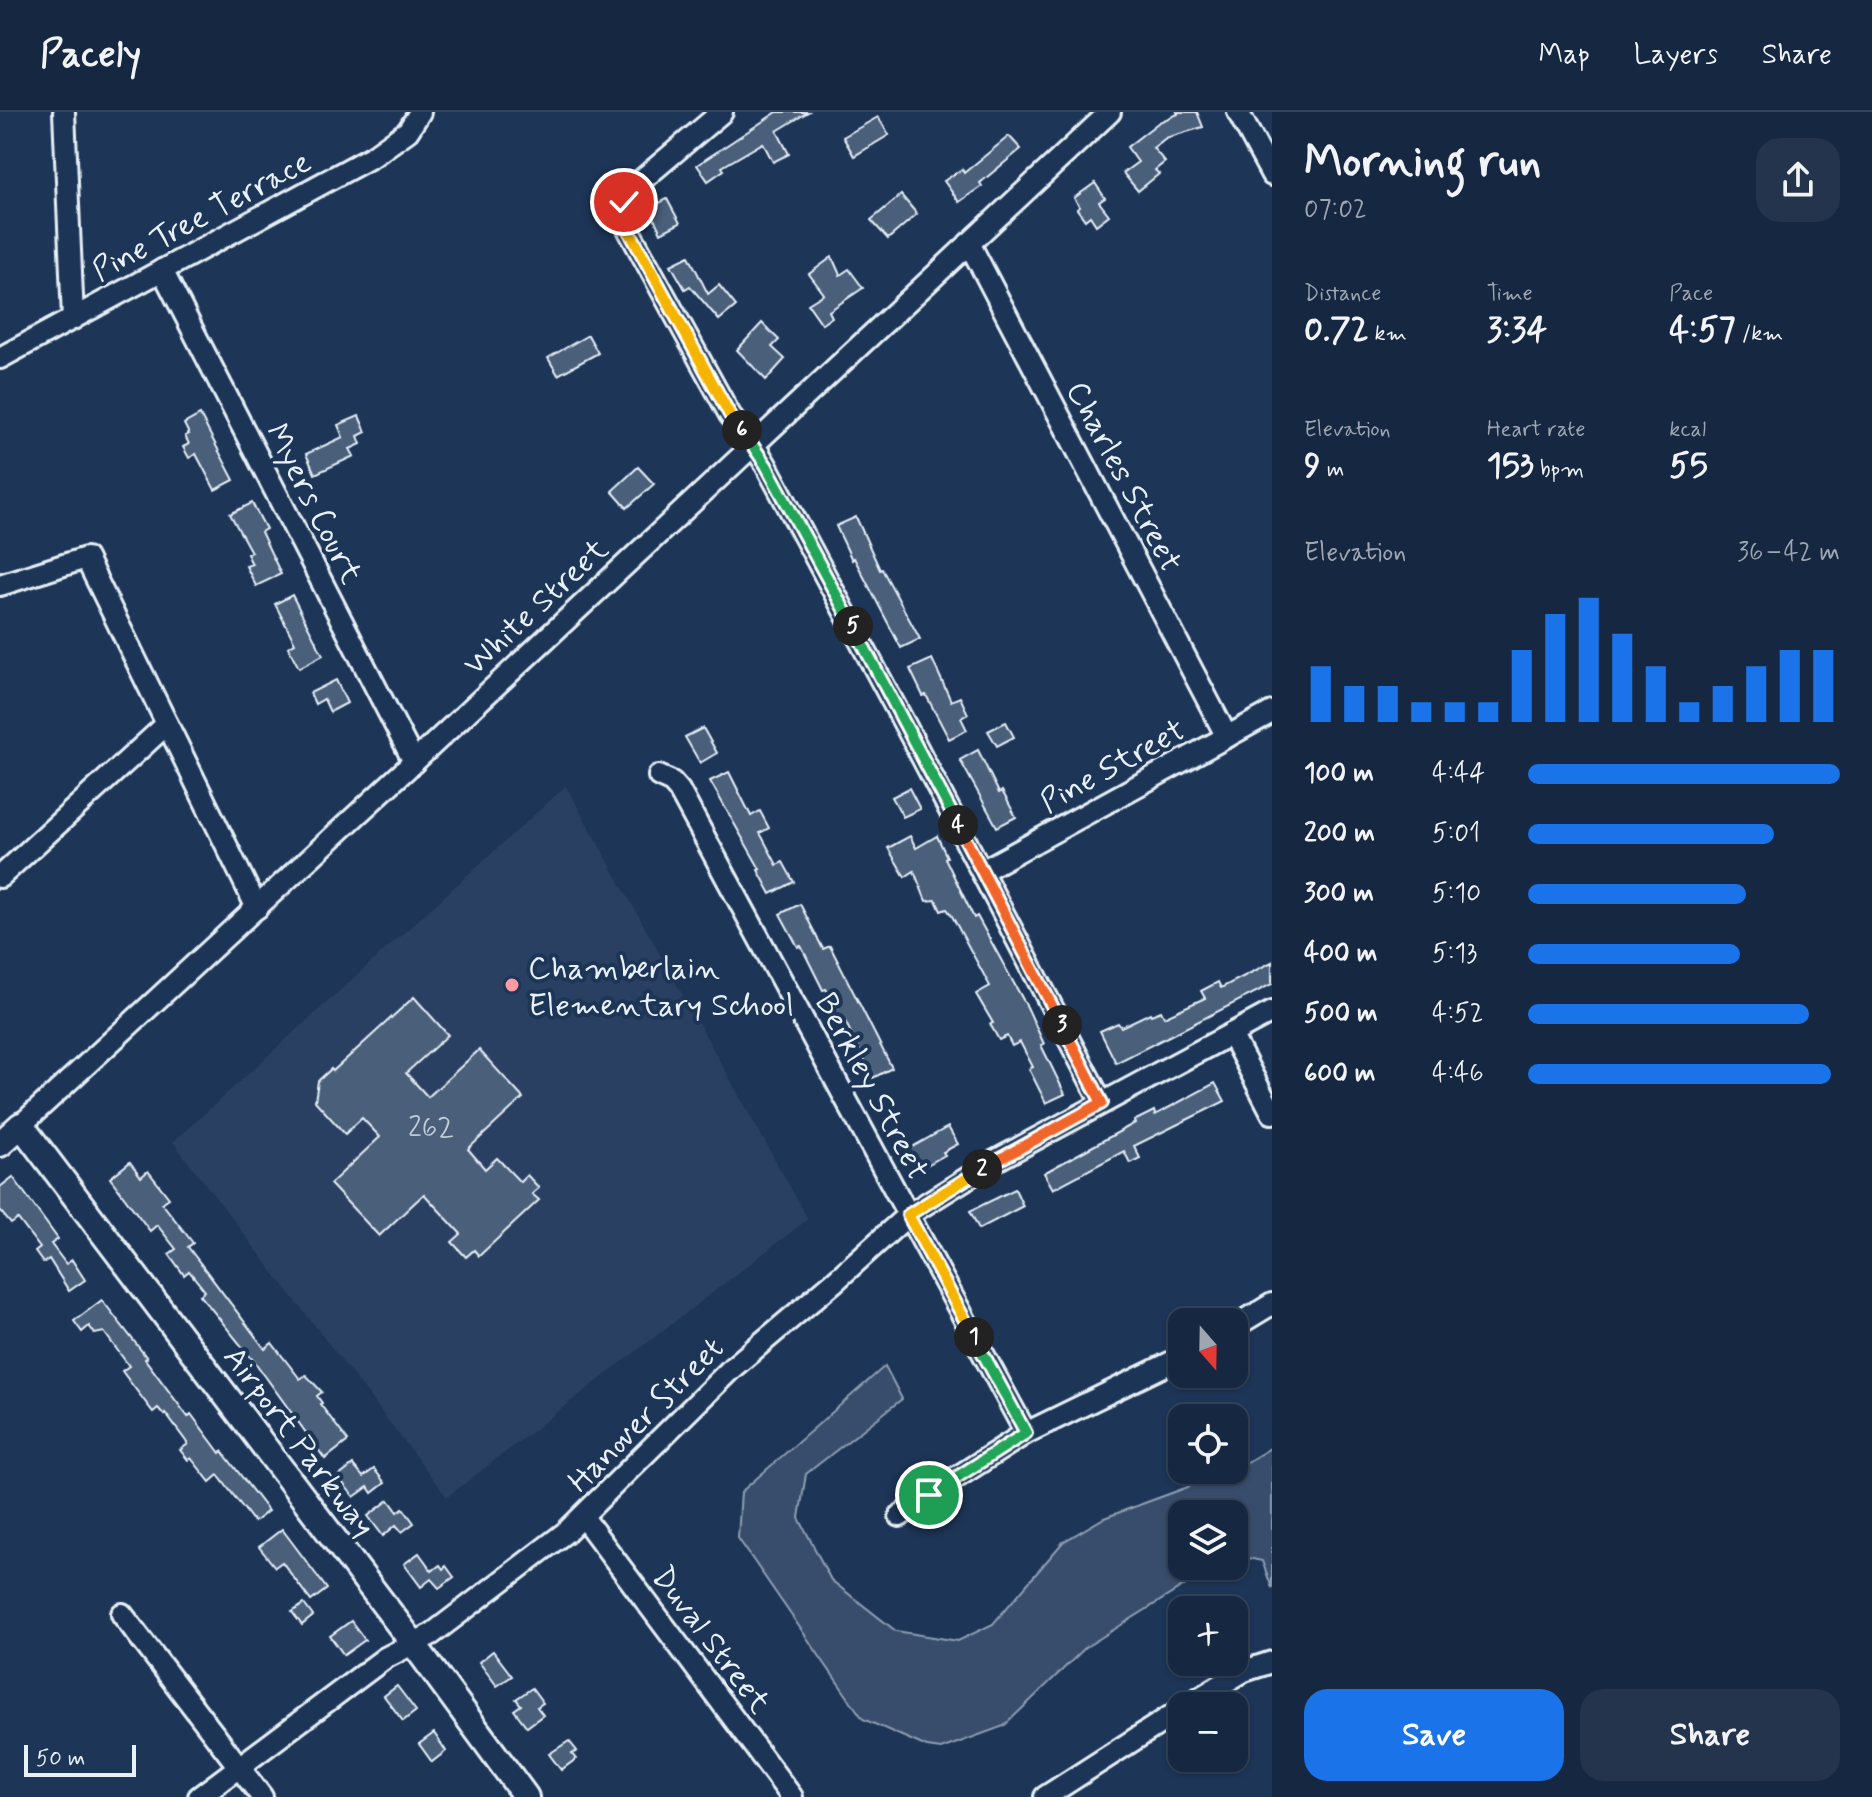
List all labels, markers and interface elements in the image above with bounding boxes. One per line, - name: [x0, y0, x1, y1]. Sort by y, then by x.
- text: Pacely: [40, 31, 141, 80]
- text: Map: [1539, 37, 1590, 74]
- text: Layers: [1634, 37, 1718, 74]
- text: Share: [1762, 37, 1832, 74]
- text: Morning run: [1304, 134, 1541, 192]
- button: share: [1756, 138, 1840, 222]
- street label: Pine Tree Terrace: [85, 141, 319, 292]
- pin: [590, 168, 658, 236]
- icon: check: [602, 180, 646, 224]
- text: 07:02: [1304, 193, 1367, 227]
- text: Distance: [1304, 280, 1381, 308]
- text: Time: [1487, 280, 1533, 308]
- text: Pace: [1669, 280, 1713, 308]
- text: 0.72: [1304, 308, 1369, 353]
- text: 3:34: [1487, 308, 1547, 353]
- text: 4:57: [1669, 308, 1736, 353]
- text: km: [1369, 320, 1407, 348]
- text: /km: [1736, 320, 1783, 348]
- street label: Charles Street: [1055, 374, 1191, 580]
- pin: 6: [722, 410, 762, 450]
- text: 6: [736, 416, 748, 444]
- text: Elevation: [1304, 416, 1391, 444]
- text: Heart rate: [1487, 416, 1585, 444]
- text: kcal: [1669, 416, 1706, 444]
- street label: Myers Court: [255, 417, 372, 591]
- text: 9: [1304, 444, 1321, 489]
- text: 153: [1487, 444, 1534, 489]
- text: 55: [1669, 444, 1708, 489]
- text: m: [1321, 456, 1344, 484]
- text: bpm: [1534, 456, 1584, 484]
- street label: White Street: [455, 529, 618, 685]
- text: Elevation: [1304, 536, 1406, 570]
- text: 36–42 m: [1737, 536, 1840, 570]
- pin: 5: [833, 606, 873, 646]
- text: 5: [846, 612, 860, 640]
- street label: Pine Street: [1033, 710, 1193, 824]
- text: 100 m: [1304, 757, 1374, 791]
- text: 4:44: [1432, 757, 1485, 791]
- pin: 4: [938, 805, 978, 845]
- text: 4: [952, 811, 964, 839]
- text: 200 m: [1304, 817, 1375, 851]
- text: 5:01: [1432, 817, 1480, 851]
- text: 300 m: [1304, 877, 1374, 911]
- text: 5:10: [1432, 877, 1481, 911]
- text: 400 m: [1304, 937, 1377, 971]
- text: 5:13: [1432, 937, 1477, 971]
- place label: Chamberlain Elementary School: [528, 948, 794, 1027]
- marker: Chamberlain Elementary School: [503, 976, 521, 994]
- street label: Berkley Street: [804, 986, 938, 1188]
- text: 500 m: [1304, 997, 1378, 1031]
- text: 4:52: [1432, 997, 1483, 1031]
- pin: 3: [1042, 1005, 1082, 1045]
- text: 3: [1057, 1011, 1067, 1039]
- text: 600 m: [1304, 1057, 1376, 1091]
- text: 4:46: [1432, 1057, 1484, 1091]
- house number: 262: [408, 1110, 454, 1147]
- pin: 2: [962, 1149, 1002, 1189]
- text: 2: [977, 1155, 987, 1183]
- north arrow: [1168, 1308, 1248, 1388]
- map controls: [1168, 1308, 1248, 1772]
- pin: 1: [954, 1317, 994, 1357]
- text: 1: [969, 1323, 979, 1351]
- street label: Hanover Street: [559, 1328, 734, 1502]
- street label: Airport Parkway: [213, 1338, 384, 1546]
- button: locate: [1168, 1404, 1248, 1484]
- pin: [895, 1461, 963, 1529]
- icon: arrive: [907, 1473, 951, 1517]
- button: layers: [1168, 1500, 1248, 1580]
- street label: Duval Street: [641, 1558, 780, 1723]
- button: +: [1168, 1596, 1248, 1676]
- button: Save: [1304, 1689, 1564, 1781]
- button: Share: [1580, 1689, 1840, 1781]
- button: −: [1168, 1692, 1248, 1772]
- scale bar: [24, 1741, 136, 1777]
- text: 50 m: [36, 1745, 85, 1773]

